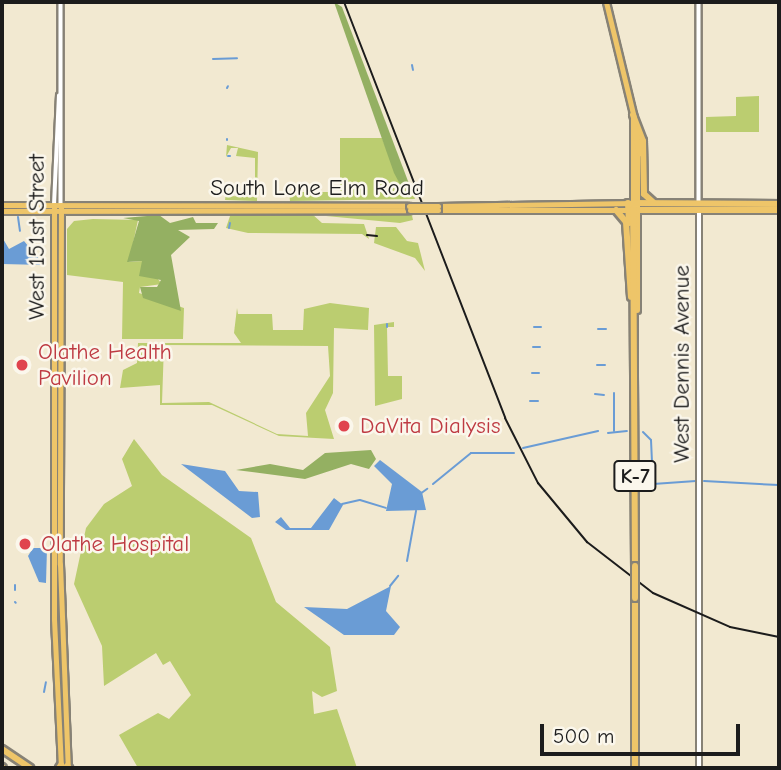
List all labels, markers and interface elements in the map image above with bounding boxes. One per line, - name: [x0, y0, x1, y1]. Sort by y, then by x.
- street label: West 151st Street: [23, 154, 51, 320]
- street label: South Lone Elm Road: [210, 174, 424, 202]
- street label: West Dennis Avenue: [668, 265, 696, 463]
- place label: Olathe Health Pavilion: [38, 338, 172, 392]
- marker: Olathe Health Pavilion: [12, 355, 32, 375]
- place label: DaVita Dialysis: [360, 412, 501, 440]
- marker: DaVita Dialysis: [334, 416, 354, 436]
- road number: K-7: [612, 458, 658, 494]
- place label: Olathe Hospital: [41, 530, 189, 558]
- marker: Olathe Hospital: [15, 534, 35, 554]
- scale bar: [543, 710, 742, 754]
- text: 500 m: [553, 724, 614, 748]

